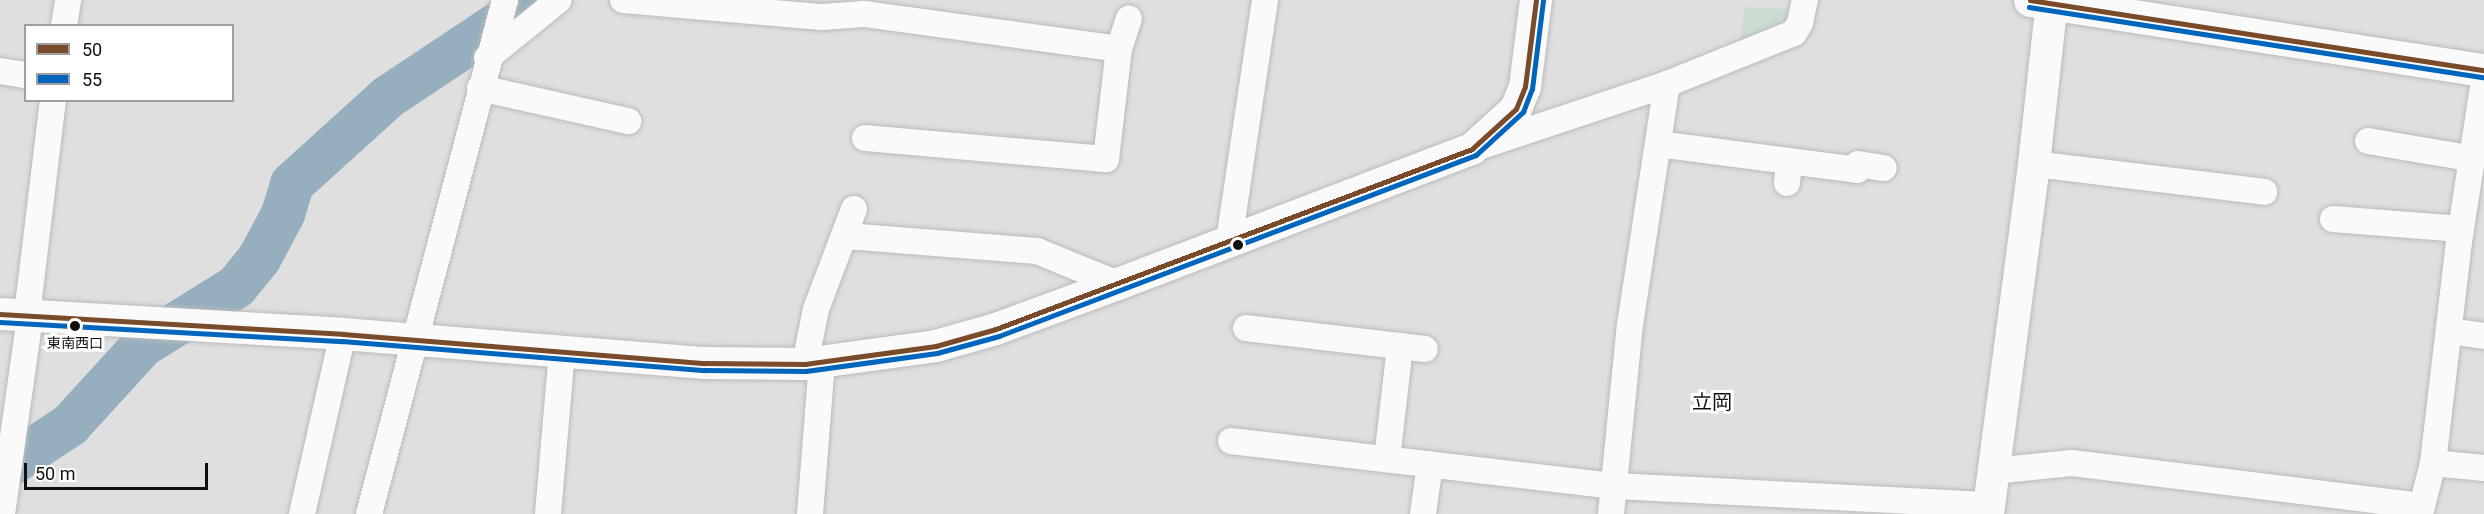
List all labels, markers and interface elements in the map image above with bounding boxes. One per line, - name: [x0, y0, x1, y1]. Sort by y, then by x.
- legend: [24, 24, 234, 102]
- text: 50: [82, 39, 102, 60]
- text: 55: [82, 69, 102, 90]
- unlabelled marker: [1232, 239, 1244, 251]
- marker: 東南西口: [69, 320, 81, 332]
- place label: 東南西口: [47, 335, 103, 351]
- district label: 立岡: [1692, 390, 1732, 414]
- scale bar: [27, 451, 212, 489]
- text: 50 m: [35, 463, 75, 484]

